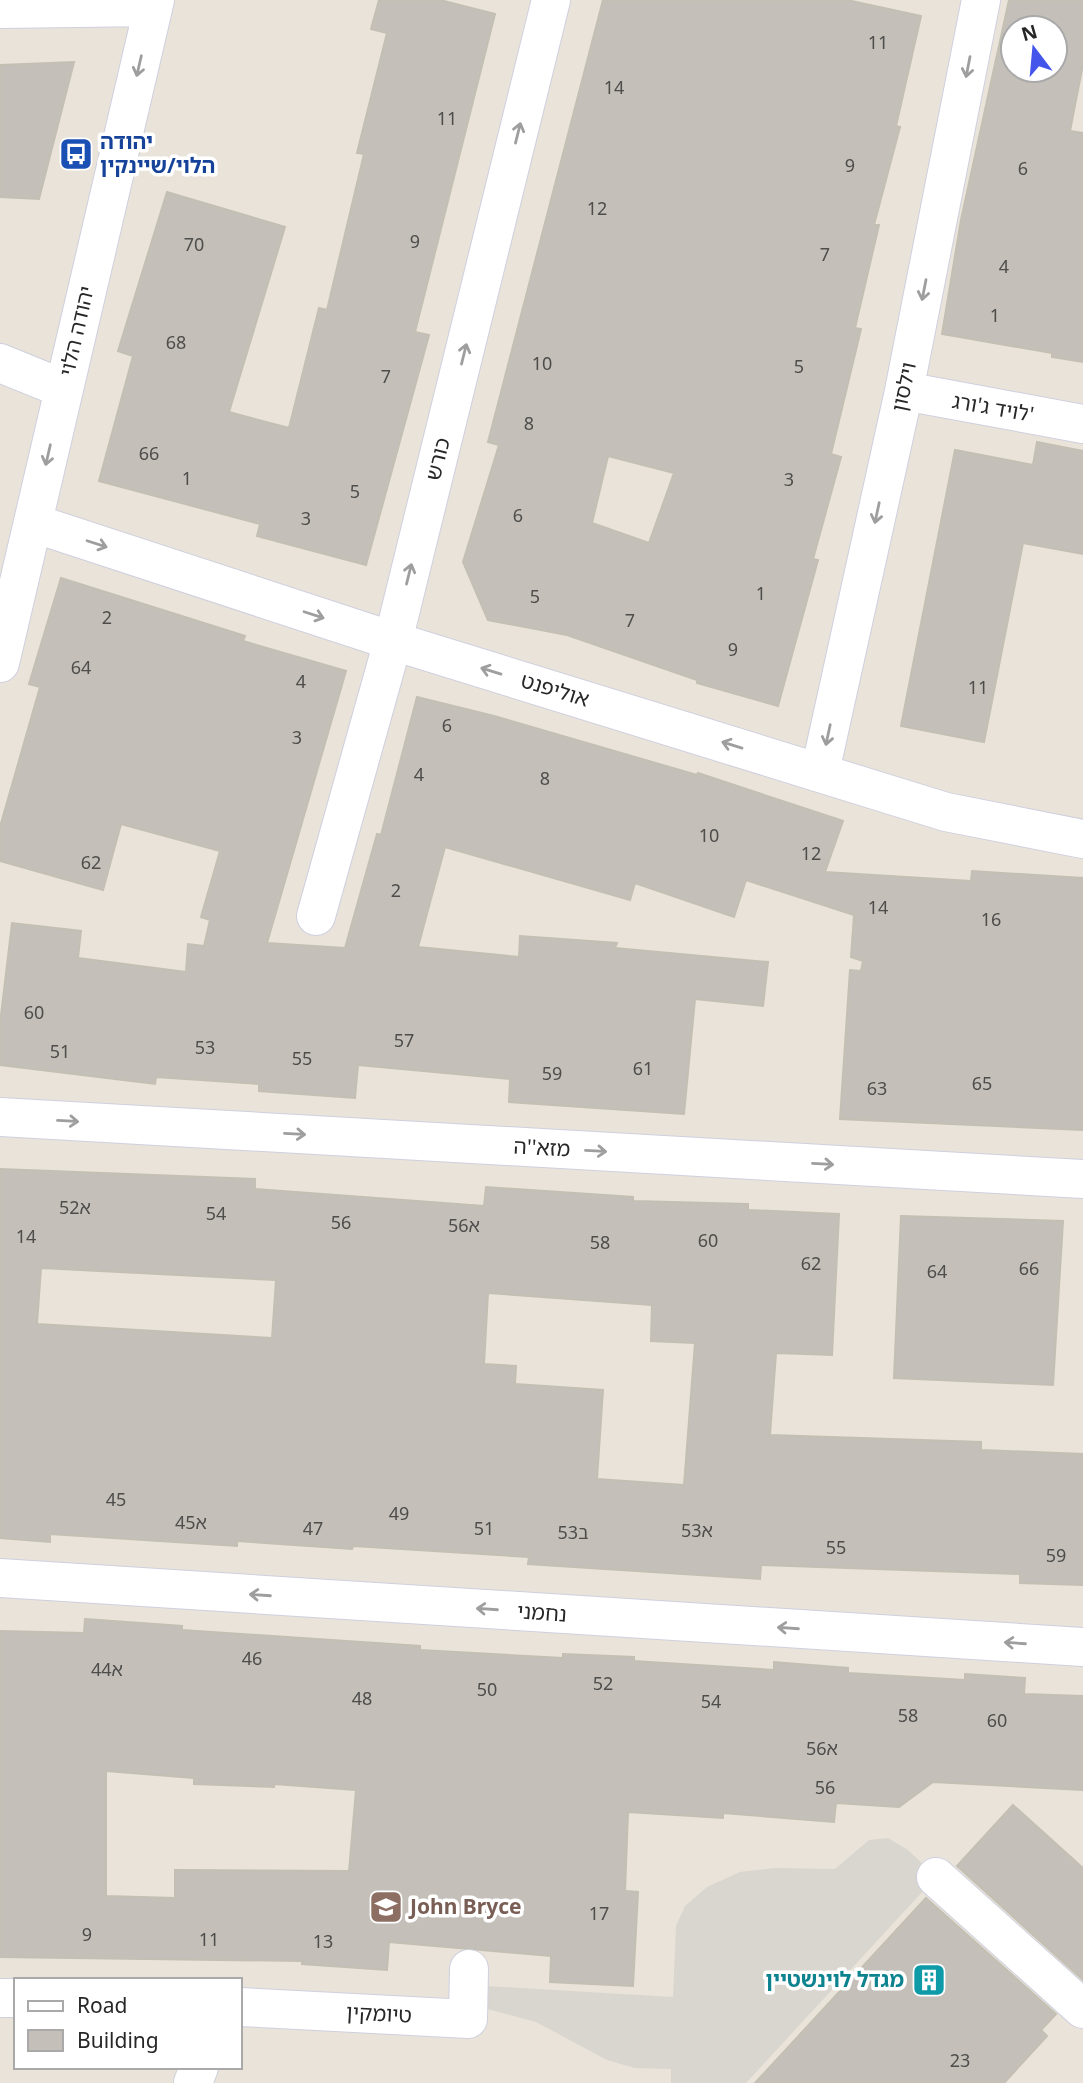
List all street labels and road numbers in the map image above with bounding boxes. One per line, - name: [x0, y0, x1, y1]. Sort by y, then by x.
- street label: יהודה הלוי: [52, 283, 100, 379]
- street label: וילסון: [884, 360, 922, 414]
- street label: לויד ג'ורג': [950, 386, 1036, 428]
- street label: כורש: [418, 434, 456, 483]
- street label: אוליפנט: [518, 665, 593, 713]
- street label: מזא''ה: [513, 1132, 571, 1162]
- street label: נחמני: [516, 1596, 568, 1628]
- street label: טיומקין: [345, 1997, 413, 2029]

